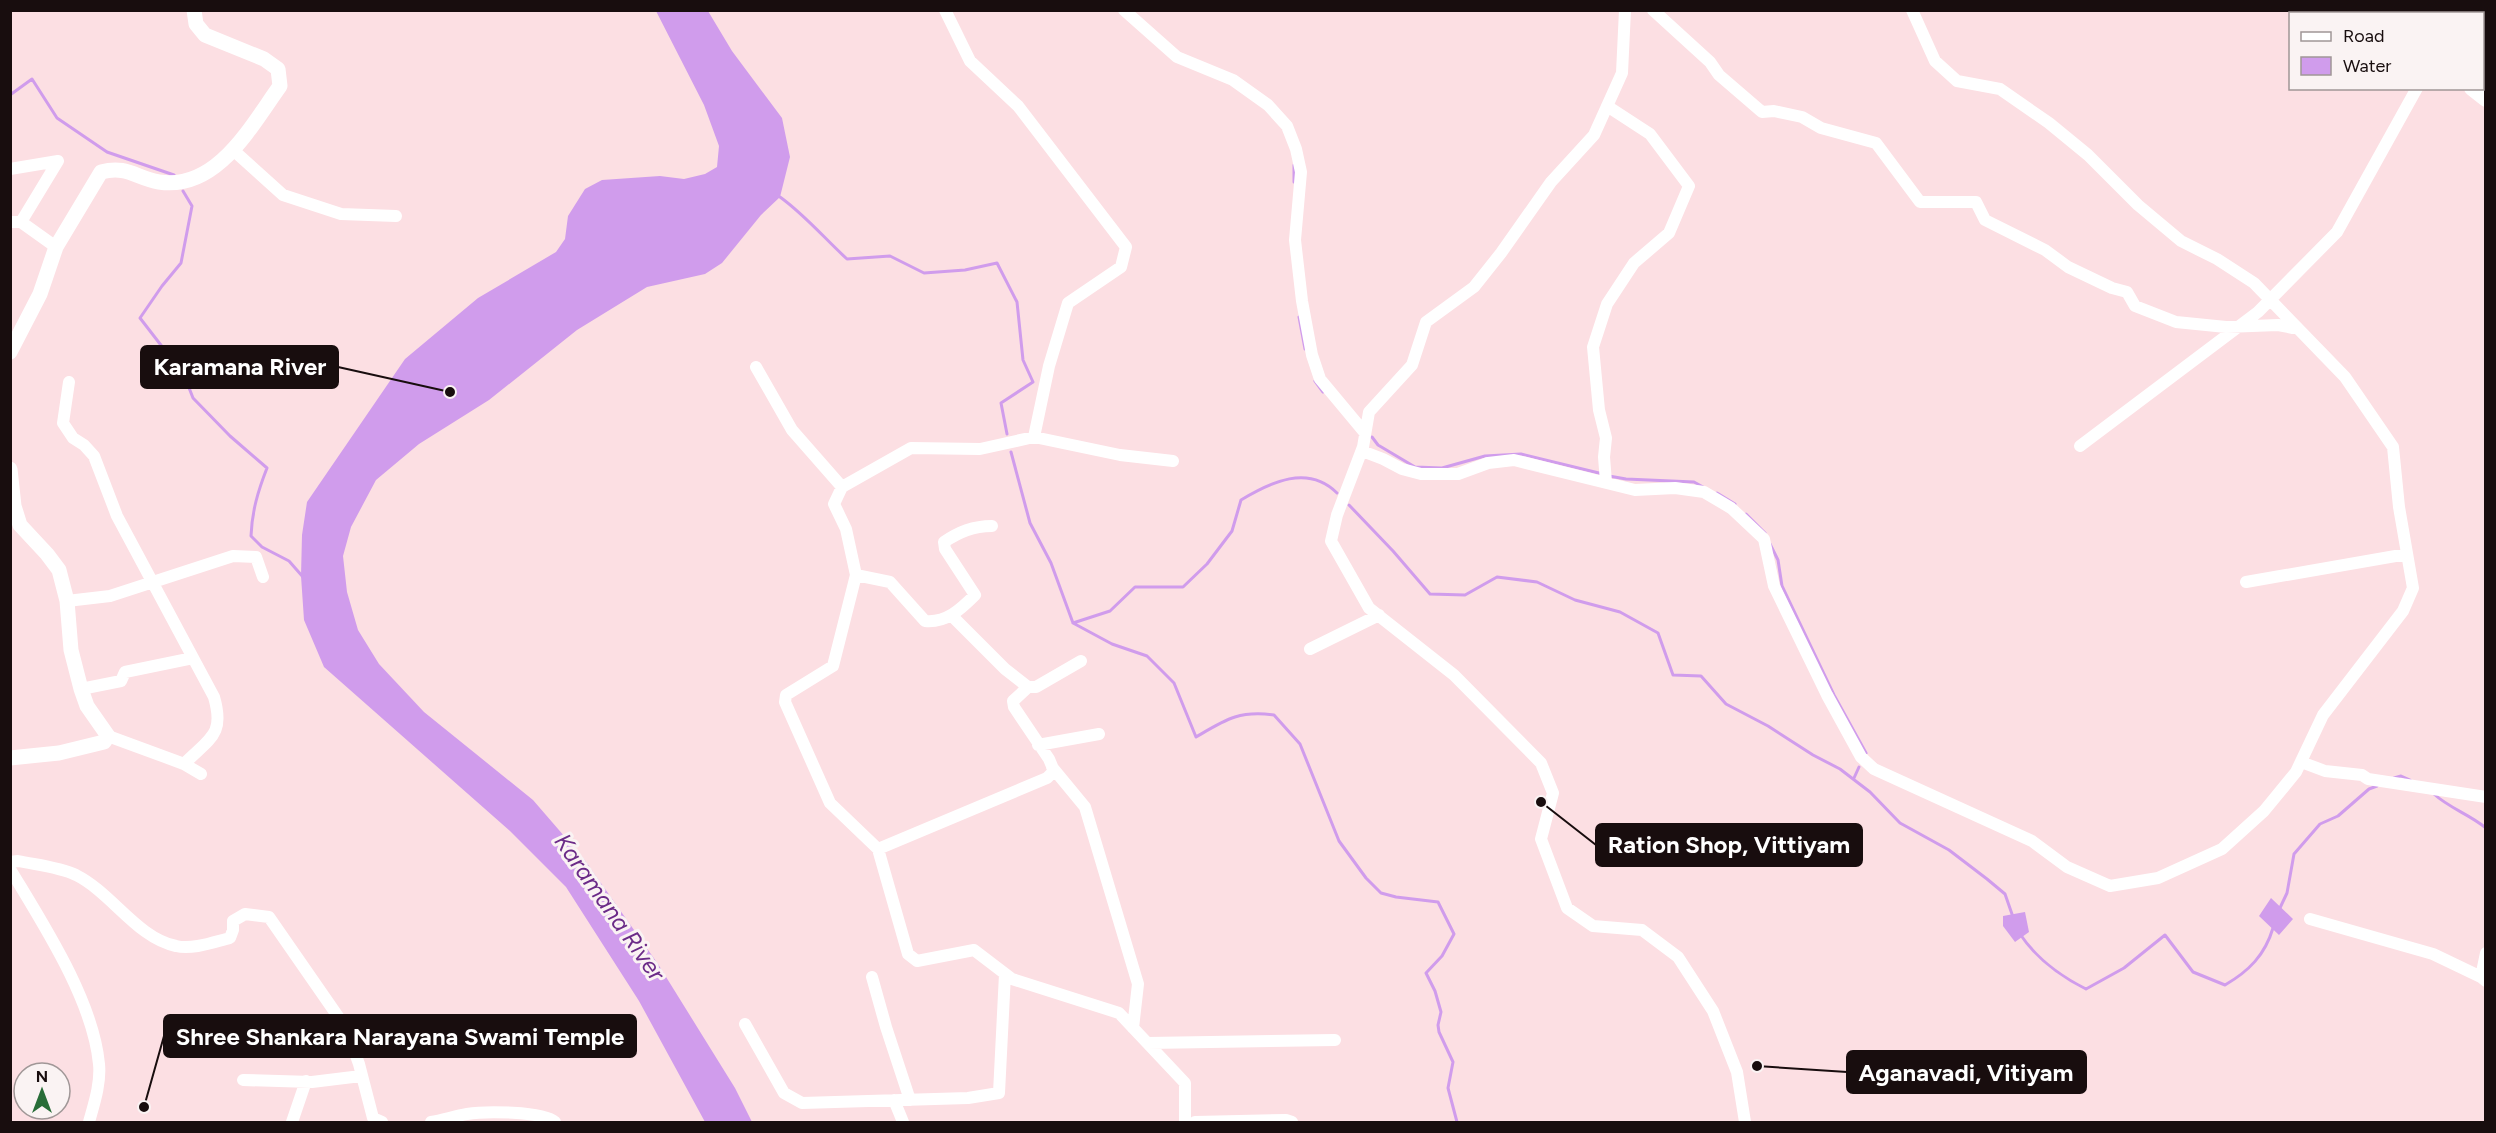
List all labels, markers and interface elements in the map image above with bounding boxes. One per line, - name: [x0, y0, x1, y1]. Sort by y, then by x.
- legend: [2289, 12, 2484, 90]
- text: Road: [2343, 25, 2384, 47]
- text: Water: [2343, 55, 2391, 77]
- callout: Karamana River: [141, 346, 338, 388]
- text: Karamana River: [154, 352, 326, 381]
- callout: Ration Shop, Vittiyam: [1596, 824, 1862, 866]
- water label: Karamana River: [549, 828, 672, 987]
- text: Ration Shop, Vittiyam: [1608, 830, 1850, 859]
- callout: Shree Shankara Narayana Swami Temple: [164, 1015, 636, 1057]
- text: Shree Shankara Narayana Swami Temple: [176, 1022, 624, 1051]
- callout: Aganavadi, Vitiyam: [1847, 1051, 2086, 1093]
- text: Aganavadi, Vitiyam: [1858, 1058, 2074, 1087]
- north arrow: [12, 1061, 72, 1121]
- text: N: [36, 1067, 48, 1086]

